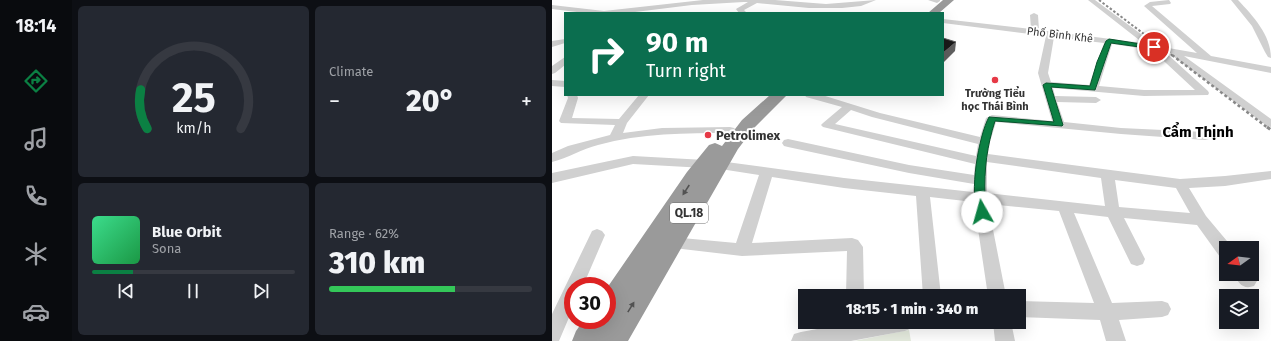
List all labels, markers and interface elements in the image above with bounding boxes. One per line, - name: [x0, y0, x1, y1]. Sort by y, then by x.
- text: 18:14: [15, 15, 57, 37]
- street label: Phố Bình Khê: [1026, 24, 1094, 46]
- text: 90 m: [646, 26, 708, 59]
- icon: right: [580, 28, 632, 80]
- pin: [1137, 30, 1171, 64]
- icon: arrive: [1143, 36, 1165, 58]
- text: Turn right: [646, 60, 726, 82]
- text: Climate: [329, 64, 373, 79]
- icon: directions: [22, 67, 50, 95]
- text: 25: [172, 73, 215, 123]
- marker: Trường Tiểu học Thái Bình: [990, 75, 1000, 85]
- text: 20°: [406, 83, 455, 119]
- place label: Trường Tiểu học Thái Bình: [961, 86, 1029, 113]
- text: −: [329, 88, 340, 115]
- text: +: [521, 88, 532, 115]
- text: km/h: [176, 120, 211, 137]
- district label: Cẩm Thịnh: [1162, 122, 1234, 141]
- icon: music: [22, 125, 50, 153]
- place label: Petrolimex: [716, 128, 781, 143]
- marker: Petrolimex: [703, 130, 713, 140]
- icon: phone: [22, 182, 50, 210]
- one-way arrow: [682, 184, 690, 195]
- position arrow: [961, 191, 1003, 233]
- road number: QL.18: [670, 203, 708, 223]
- text: Blue Orbit: [152, 223, 221, 241]
- text: Range · 62%: [329, 226, 399, 241]
- icon: climate: [22, 240, 50, 268]
- text: Sona: [152, 241, 181, 256]
- north arrow: [1219, 241, 1259, 281]
- map controls: [1219, 241, 1259, 329]
- text: 310 km: [329, 245, 425, 281]
- speed limit sign: 30: [564, 277, 616, 329]
- icon: previous: [115, 280, 137, 302]
- icon: pause: [182, 280, 204, 302]
- icon: next: [250, 280, 272, 302]
- button: layers: [1219, 289, 1259, 329]
- icon: car: [22, 298, 50, 326]
- text: 18:15 · 1 min · 340 m: [846, 300, 978, 318]
- one-way arrow: [627, 302, 635, 312]

